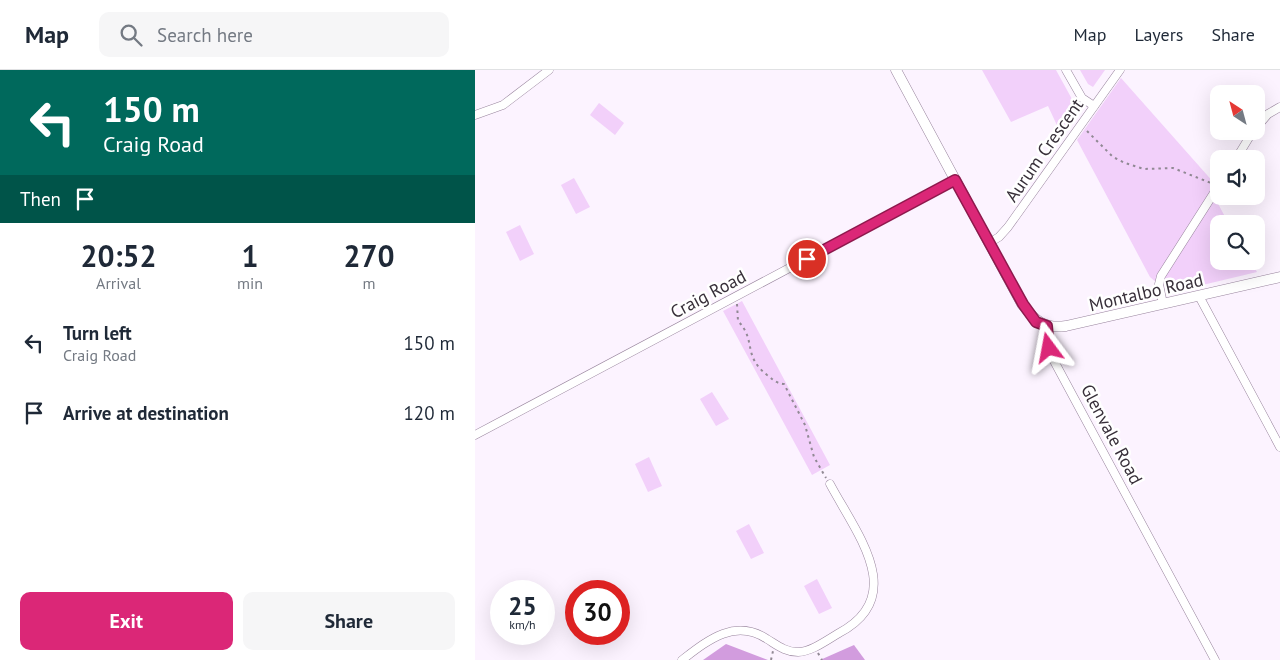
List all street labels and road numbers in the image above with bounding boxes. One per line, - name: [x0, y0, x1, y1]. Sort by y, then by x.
- street label: Aurum Crescent: [1000, 94, 1088, 206]
- street label: Craig Road: [666, 264, 750, 324]
- street label: Montalbo Road: [1087, 268, 1205, 316]
- street label: Glenvale Road: [1076, 380, 1148, 488]

